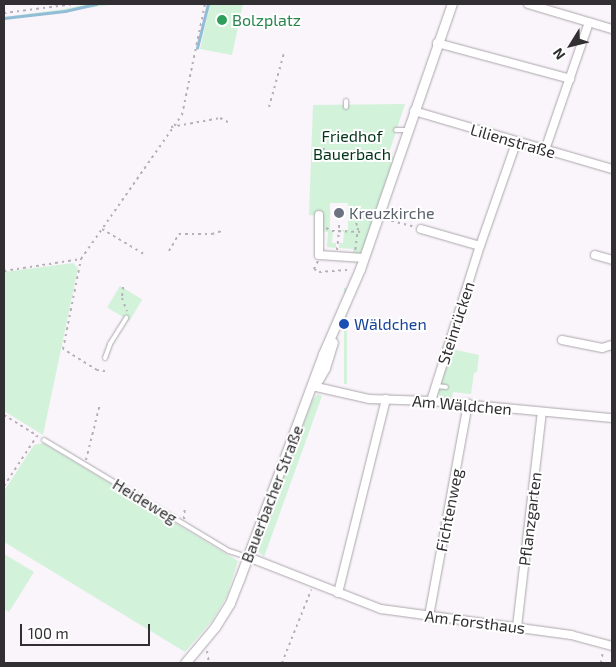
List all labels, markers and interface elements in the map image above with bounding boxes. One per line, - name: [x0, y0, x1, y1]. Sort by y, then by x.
- place label: Bolzplatz: [232, 10, 301, 30]
- marker: Bolzplatz: [216, 14, 228, 26]
- north arrow: [546, 20, 596, 70]
- text: N: [549, 45, 568, 63]
- street label: Lilienstraße: [468, 120, 558, 162]
- park label: Friedhof Bauerbach: [313, 126, 391, 164]
- place label: Kreuzkirche: [349, 203, 435, 223]
- marker: Kreuzkirche: [333, 207, 345, 219]
- street label: Steinrücken: [434, 279, 478, 367]
- place label: Wäldchen: [354, 314, 427, 334]
- marker: Wäldchen: [338, 318, 350, 330]
- street label: Am Wäldchen: [411, 391, 513, 419]
- street label: Bauerbacher Straße: [237, 422, 307, 566]
- street label: Fichtenweg: [432, 467, 466, 553]
- street label: Pflanzgarten: [515, 471, 545, 567]
- street label: Heideweg: [109, 474, 181, 528]
- street label: Am Forsthaus: [424, 606, 526, 638]
- scale bar: [22, 614, 152, 646]
- text: 100 m: [28, 624, 69, 642]

